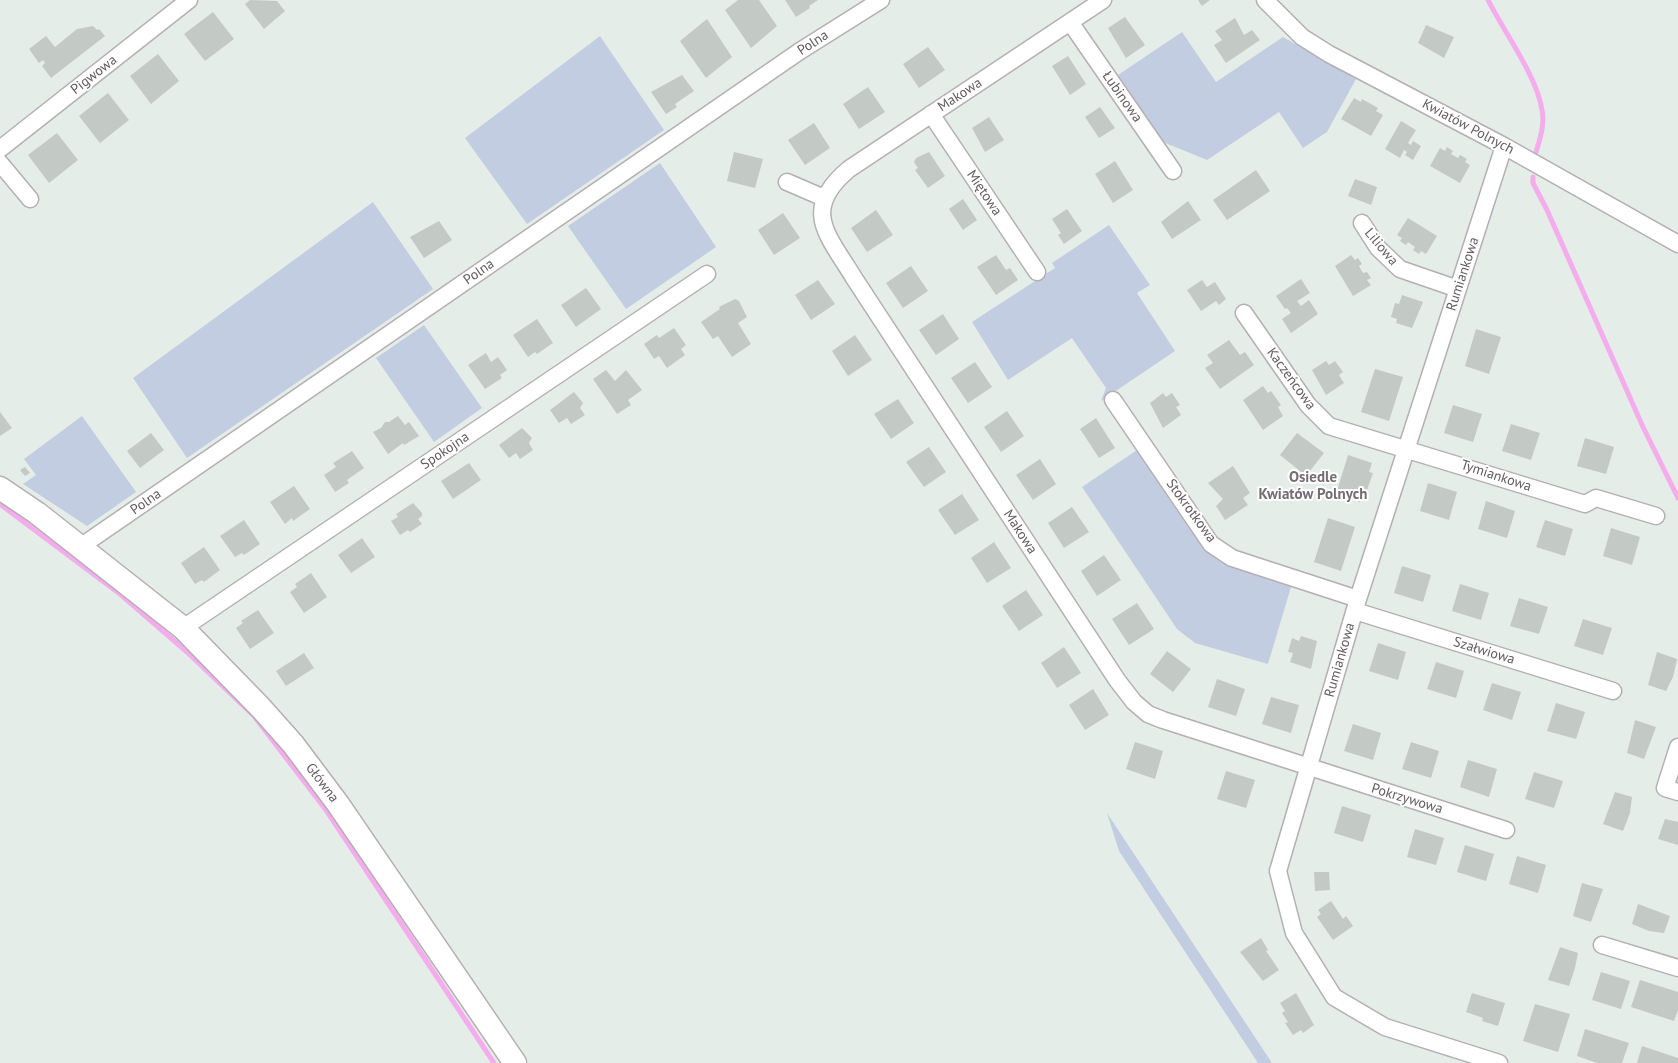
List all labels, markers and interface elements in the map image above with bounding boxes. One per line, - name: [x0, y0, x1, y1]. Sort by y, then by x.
- street label: Polna: [794, 27, 832, 59]
- street label: Pigwowa: [68, 52, 120, 98]
- street label: Łubinowa: [1098, 68, 1146, 126]
- street label: Makowa: [935, 75, 985, 115]
- street label: Kwiatów Polnych: [1419, 96, 1517, 158]
- street label: Miętowa: [963, 167, 1005, 219]
- street label: Liliowa: [1361, 225, 1401, 269]
- street label: Rumiankowa: [1443, 235, 1483, 313]
- street label: Polna: [460, 256, 498, 288]
- street label: Kaczeńcowa: [1263, 345, 1319, 413]
- street label: Spokojna: [418, 429, 472, 473]
- street label: Tymiankowa: [1459, 457, 1533, 495]
- district label: Osiedle Kwiatów Polnych: [1259, 469, 1367, 504]
- street label: Stokrotkowa: [1162, 476, 1220, 546]
- street label: Polna: [127, 486, 165, 518]
- street label: Makowa: [1000, 507, 1040, 557]
- street label: Rumiankowa: [1321, 621, 1359, 699]
- street label: Szałwiowa: [1451, 634, 1517, 668]
- street label: Główna: [302, 760, 342, 806]
- street label: Pokrzywowa: [1369, 780, 1445, 818]

